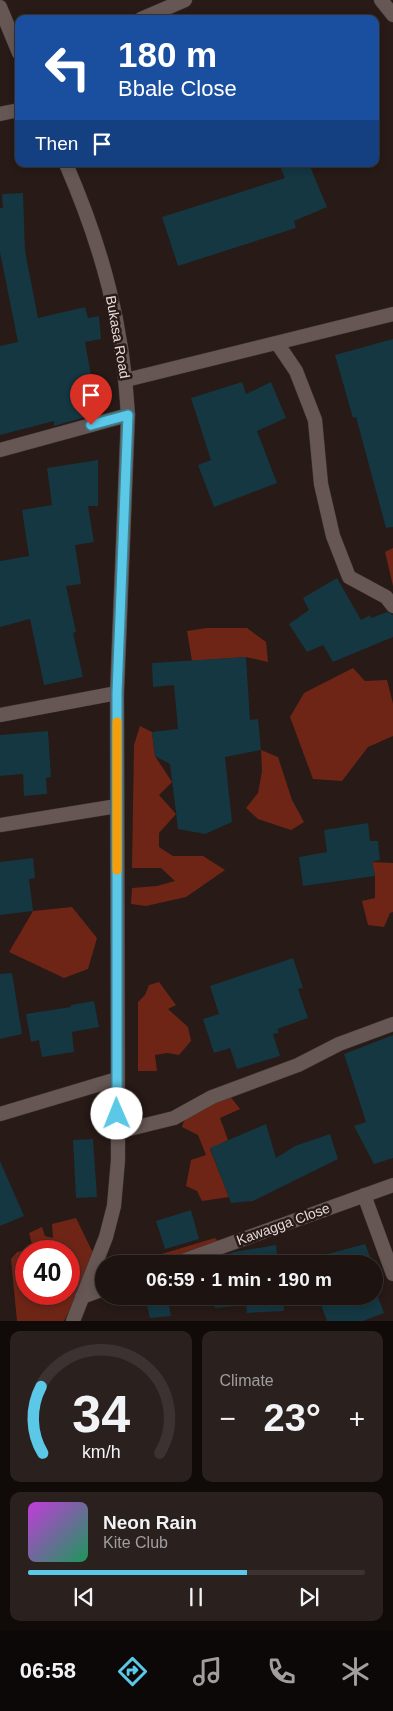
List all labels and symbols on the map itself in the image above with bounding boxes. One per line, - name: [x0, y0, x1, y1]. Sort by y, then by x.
- street label: Bukasa Road: [103, 294, 133, 380]
- pin: [70, 374, 112, 425]
- position arrow: [90, 1087, 142, 1139]
- street label: Kawagga Close: [234, 1200, 332, 1248]
- speed limit sign: 40: [15, 1240, 80, 1305]

